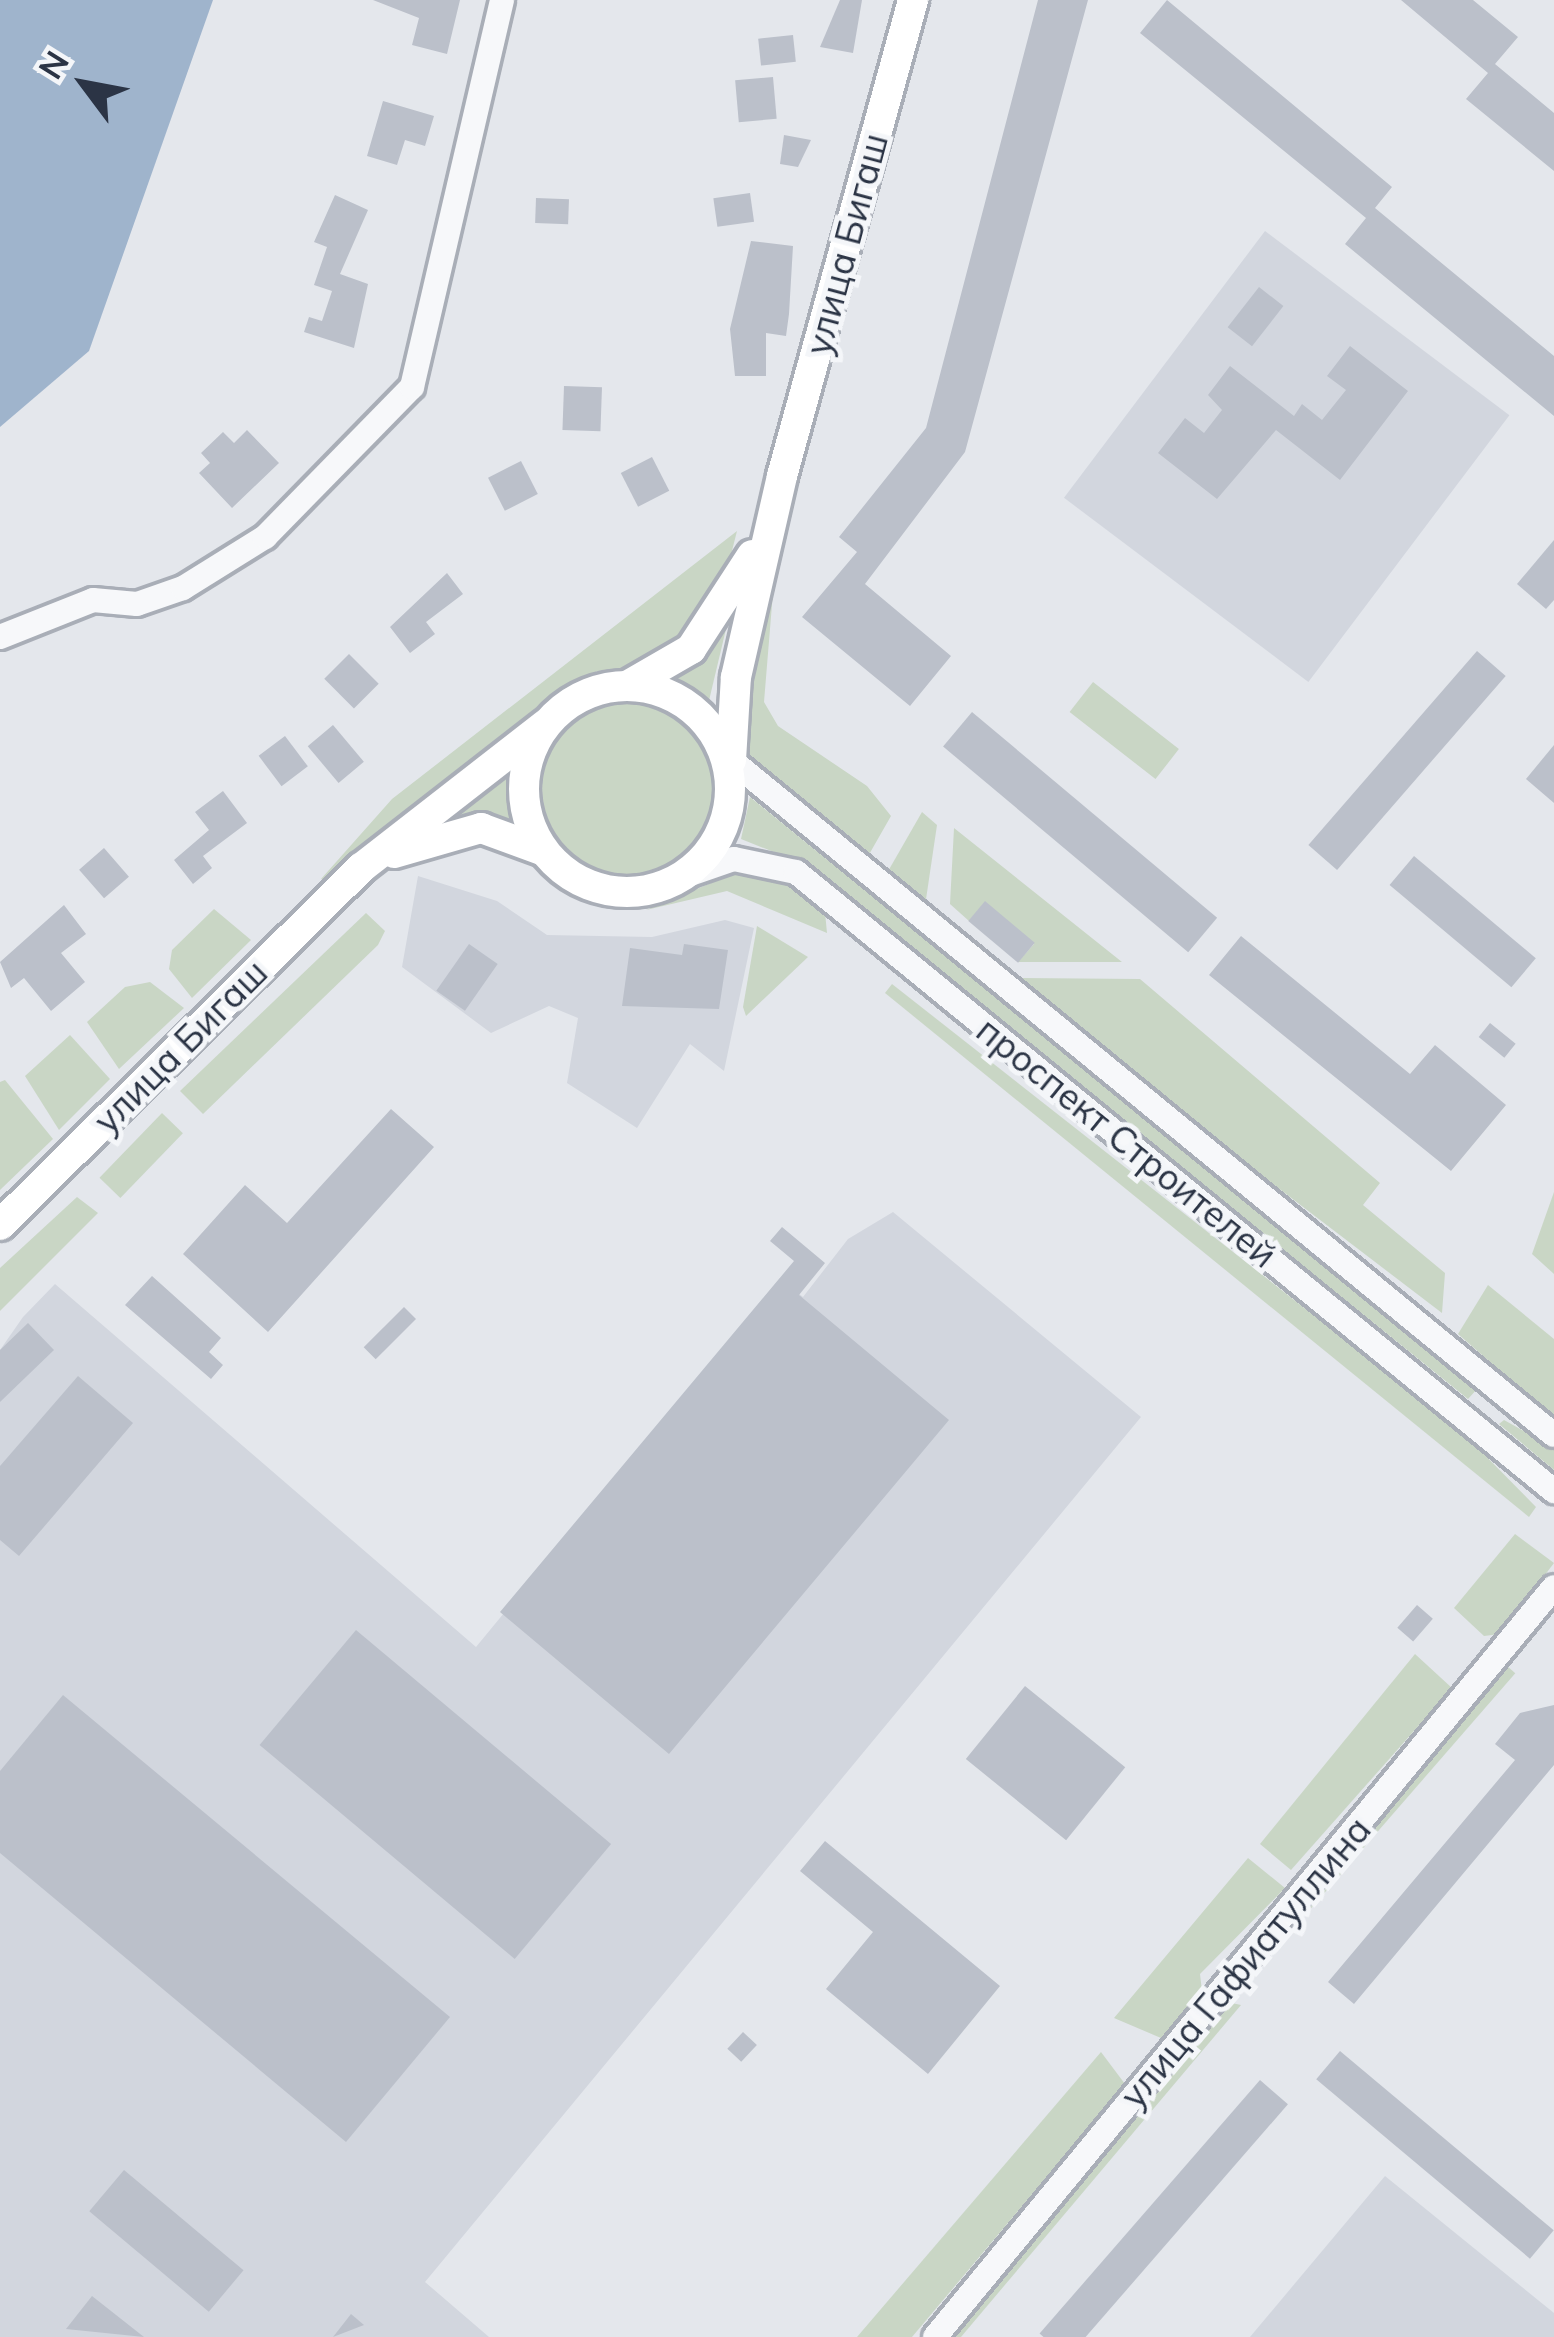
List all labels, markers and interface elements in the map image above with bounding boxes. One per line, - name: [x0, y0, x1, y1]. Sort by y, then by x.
- north arrow: [24, 24, 144, 144]
- text: N: [29, 43, 77, 86]
- street label: улица Бигаш: [796, 129, 896, 359]
- street label: улица Бигаш: [84, 950, 276, 1142]
- street label: проспект Строителей: [968, 1008, 1286, 1276]
- street label: улица Гафиатуллина: [1111, 1808, 1379, 2116]

